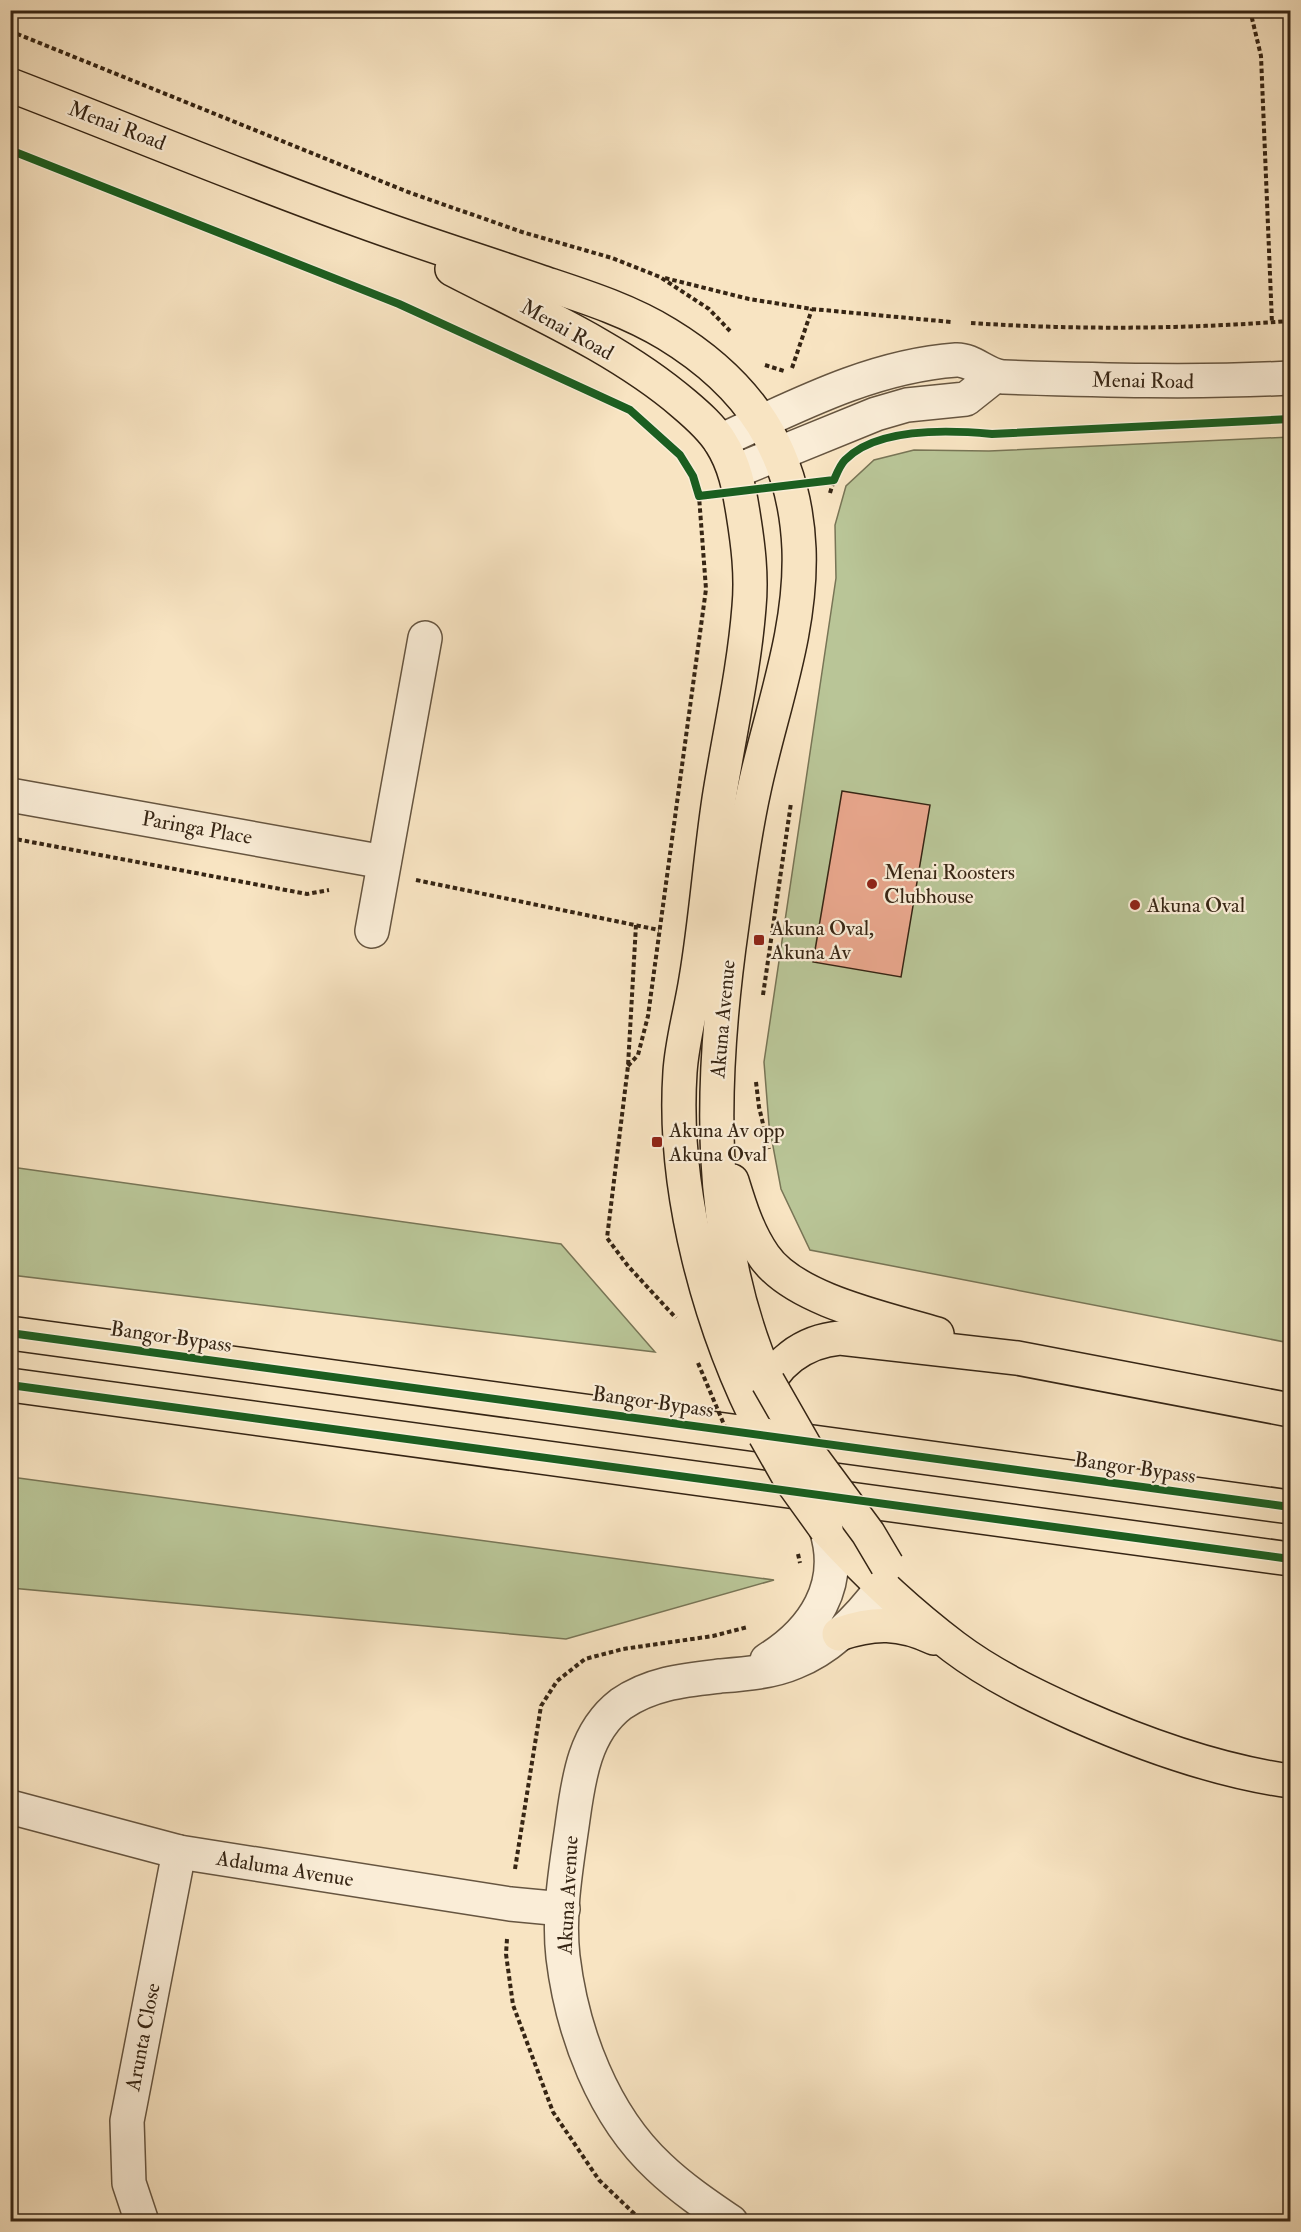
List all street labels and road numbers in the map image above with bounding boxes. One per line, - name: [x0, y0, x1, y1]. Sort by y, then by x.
- street label: Menai Road: [64, 95, 170, 157]
- street label: Menai Road: [516, 293, 619, 367]
- street label: Menai Road: [1092, 367, 1195, 395]
- street label: Paringa Place: [140, 805, 255, 851]
- street label: Akuna Avenue: [704, 958, 742, 1080]
- street label: Bangor Bypass: [108, 1315, 234, 1359]
- street label: Bangor Bypass: [590, 1380, 716, 1424]
- street label: Bangor Bypass: [1072, 1446, 1198, 1490]
- street label: Akuna Avenue: [551, 1835, 585, 1956]
- street label: Adaluma Avenue: [213, 1845, 356, 1893]
- street label: Arunta Close: [119, 1981, 167, 2094]

